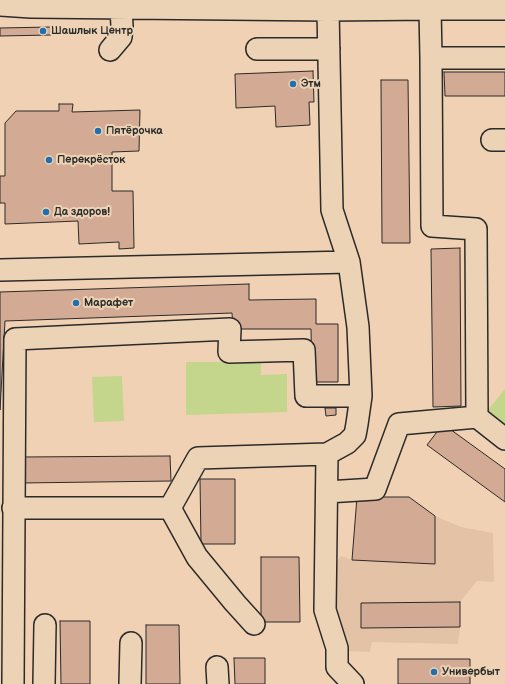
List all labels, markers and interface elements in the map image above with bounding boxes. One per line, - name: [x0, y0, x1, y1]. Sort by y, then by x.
- place label: Шашлык Центр: [51, 24, 133, 38]
- marker: Шашлык Центр: [38, 26, 48, 36]
- place label: Этм: [301, 77, 321, 91]
- marker: Этм: [288, 79, 298, 89]
- place label: Пятёрочка: [106, 124, 163, 138]
- marker: Пятёрочка: [93, 126, 103, 136]
- place label: Перекрёсток: [57, 153, 125, 167]
- marker: Перекрёсток: [44, 155, 54, 165]
- place label: Да здоров!: [54, 205, 110, 219]
- marker: Да здоров!: [41, 207, 51, 217]
- place label: Марафет: [84, 296, 133, 310]
- marker: Марафет: [71, 298, 81, 308]
- place label: Универбыт: [442, 665, 500, 679]
- marker: Универбыт: [429, 667, 439, 677]

